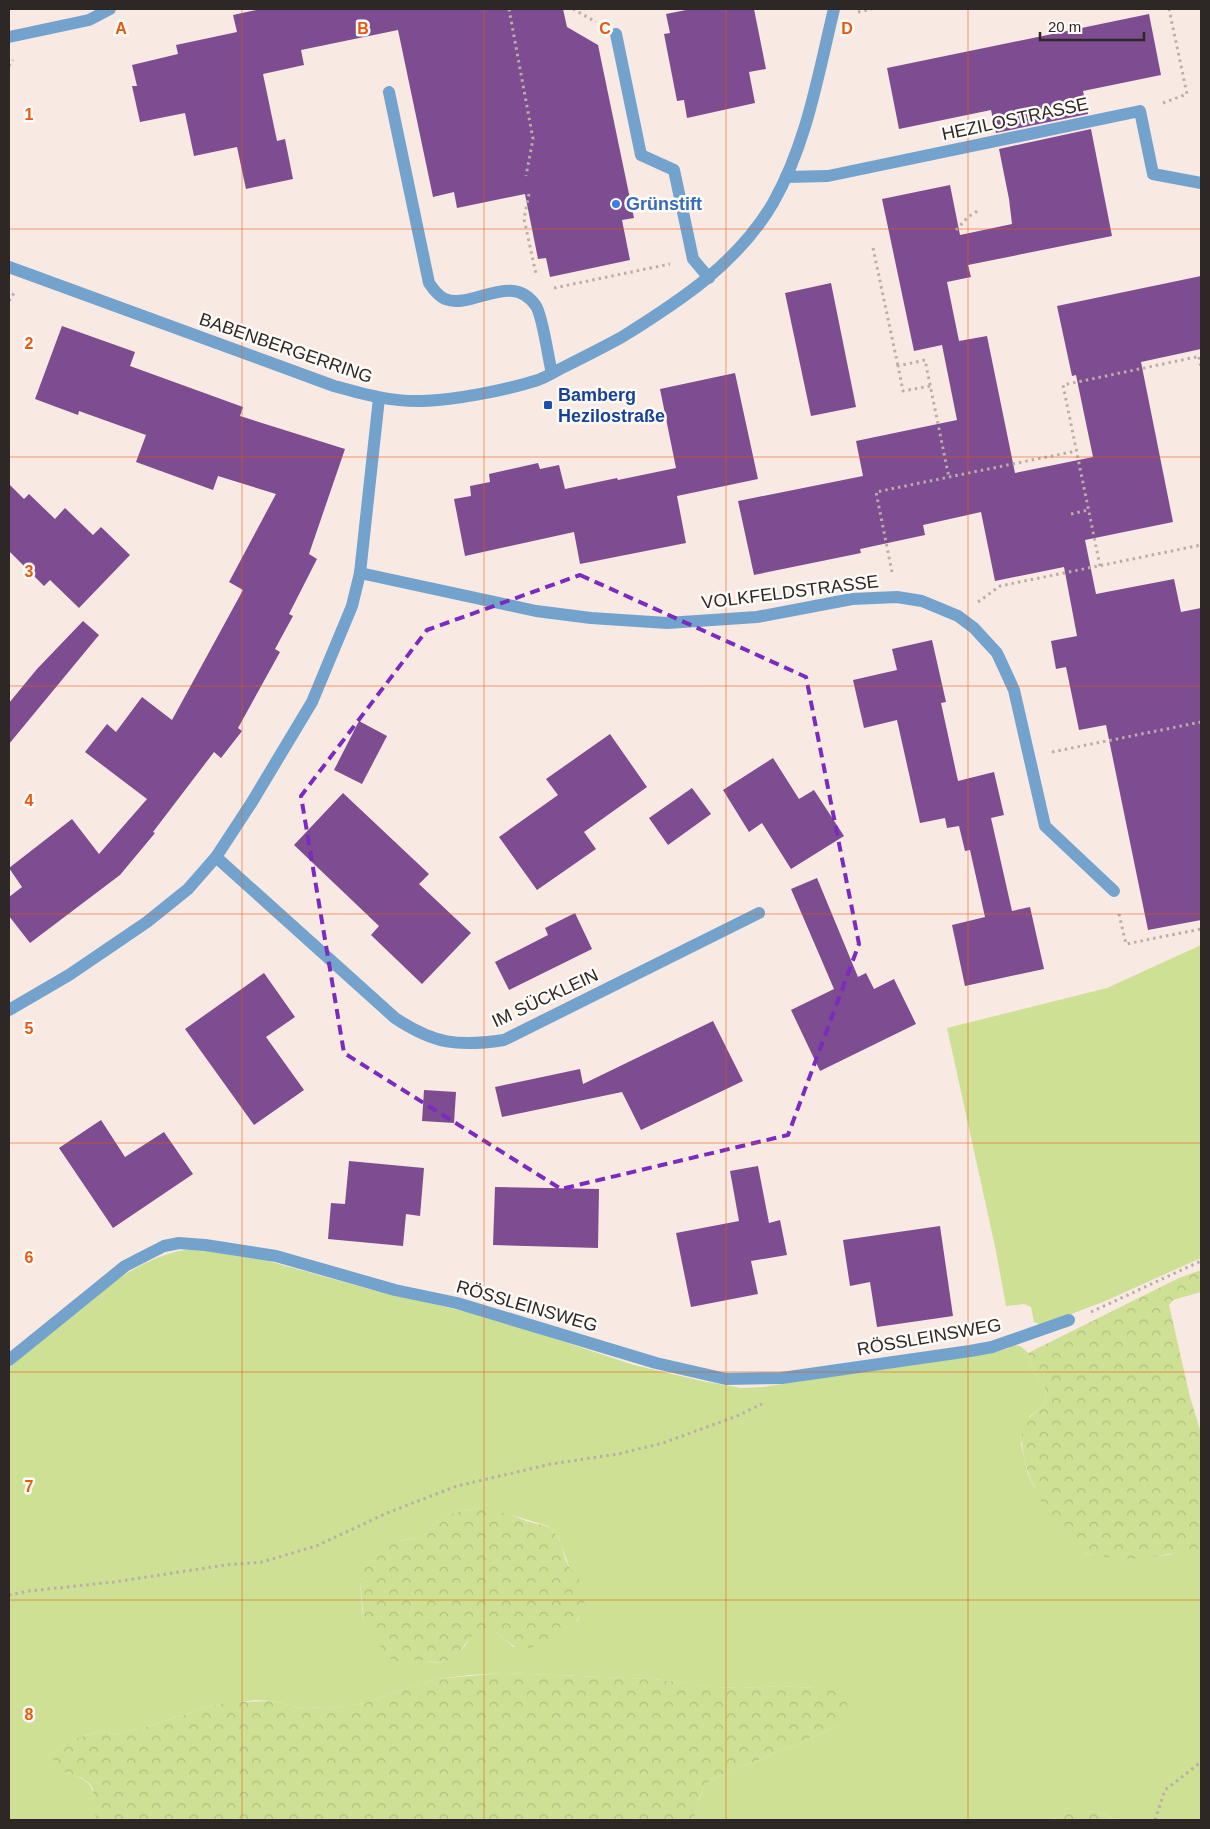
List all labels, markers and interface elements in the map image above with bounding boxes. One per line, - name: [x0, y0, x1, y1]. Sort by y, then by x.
- scale bar: [1040, 10, 1144, 42]
- text: 20 m: [1048, 18, 1081, 35]
- text: A: [115, 20, 127, 37]
- text: B: [357, 20, 369, 37]
- text: C: [599, 20, 611, 37]
- text: D: [841, 20, 853, 37]
- street label: HEZILOSTRASSE: [940, 94, 1090, 144]
- text: 1: [25, 106, 34, 123]
- place label: Grünstift: [626, 194, 702, 214]
- marker: Grünstift: [610, 198, 622, 210]
- street label: BABENBERGERRING: [197, 309, 375, 387]
- text: 2: [25, 335, 34, 352]
- place label: Bamberg Hezilostraße: [558, 385, 665, 426]
- marker: Bamberg Hezilostraße: [542, 399, 554, 411]
- text: 3: [25, 563, 34, 580]
- street label: VOLKFELDSTRASSE: [700, 571, 880, 613]
- text: 4: [25, 792, 34, 809]
- street label: IM SÜCKLEIN: [489, 965, 601, 1031]
- text: 5: [25, 1020, 34, 1037]
- text: 6: [25, 1249, 34, 1266]
- street label: RÖSSLEINSWEG: [454, 1276, 600, 1336]
- street label: RÖSSLEINSWEG: [855, 1314, 1003, 1360]
- text: 7: [25, 1478, 34, 1495]
- text: 8: [25, 1706, 34, 1723]

